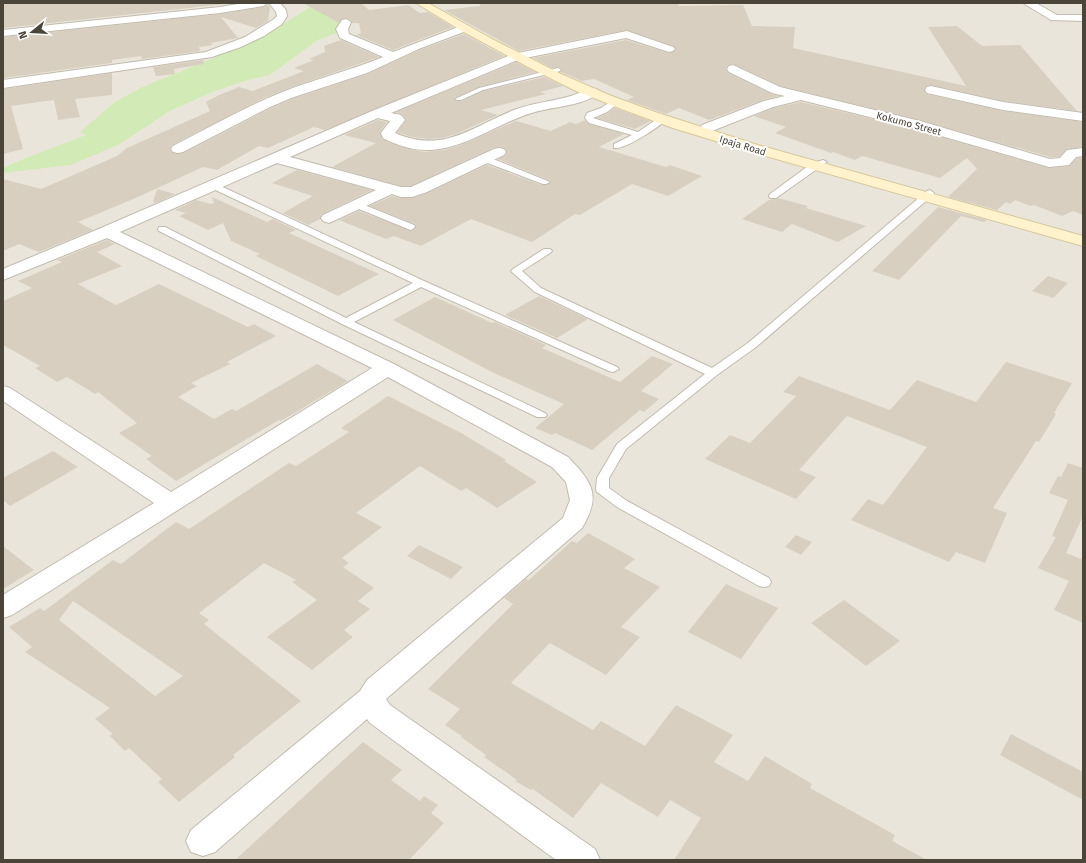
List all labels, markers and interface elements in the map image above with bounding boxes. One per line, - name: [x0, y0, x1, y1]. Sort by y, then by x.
- north arrow: [12, 12, 52, 52]
- text: N: [16, 29, 30, 40]
- street label: Kokumo Street: [875, 110, 943, 138]
- street label: Ipaja Road: [718, 133, 767, 159]

